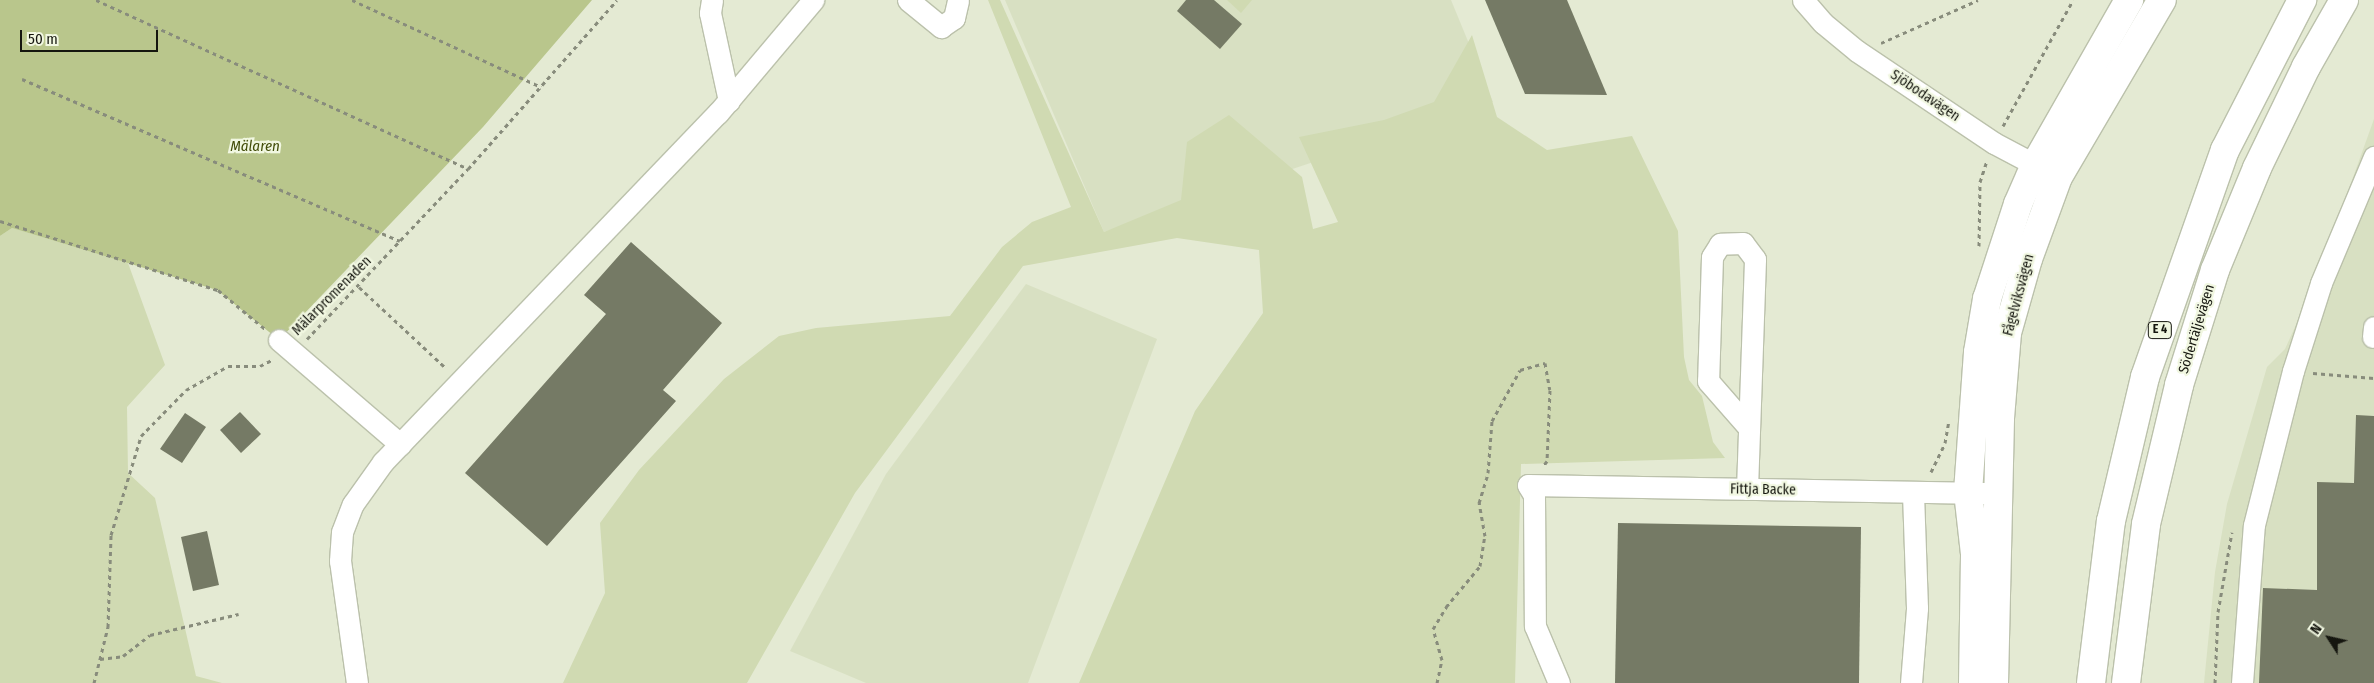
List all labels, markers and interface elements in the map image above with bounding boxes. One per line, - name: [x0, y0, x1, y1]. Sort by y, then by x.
- scale bar: [22, 20, 160, 52]
- text: 50 m: [28, 30, 58, 48]
- street label: Sjöbodavägen: [1887, 67, 1963, 125]
- water label: Mälaren: [230, 138, 280, 156]
- street label: Fågelviksvägen: [2000, 252, 2038, 338]
- street label: Mälarpromenaden: [289, 253, 375, 339]
- street label: Södertäljevägen: [2175, 282, 2219, 376]
- road number: E 4: [2148, 320, 2172, 340]
- street label: Fittja Backe: [1730, 481, 1796, 499]
- north arrow: [2304, 613, 2354, 663]
- text: N: [2307, 621, 2326, 637]

